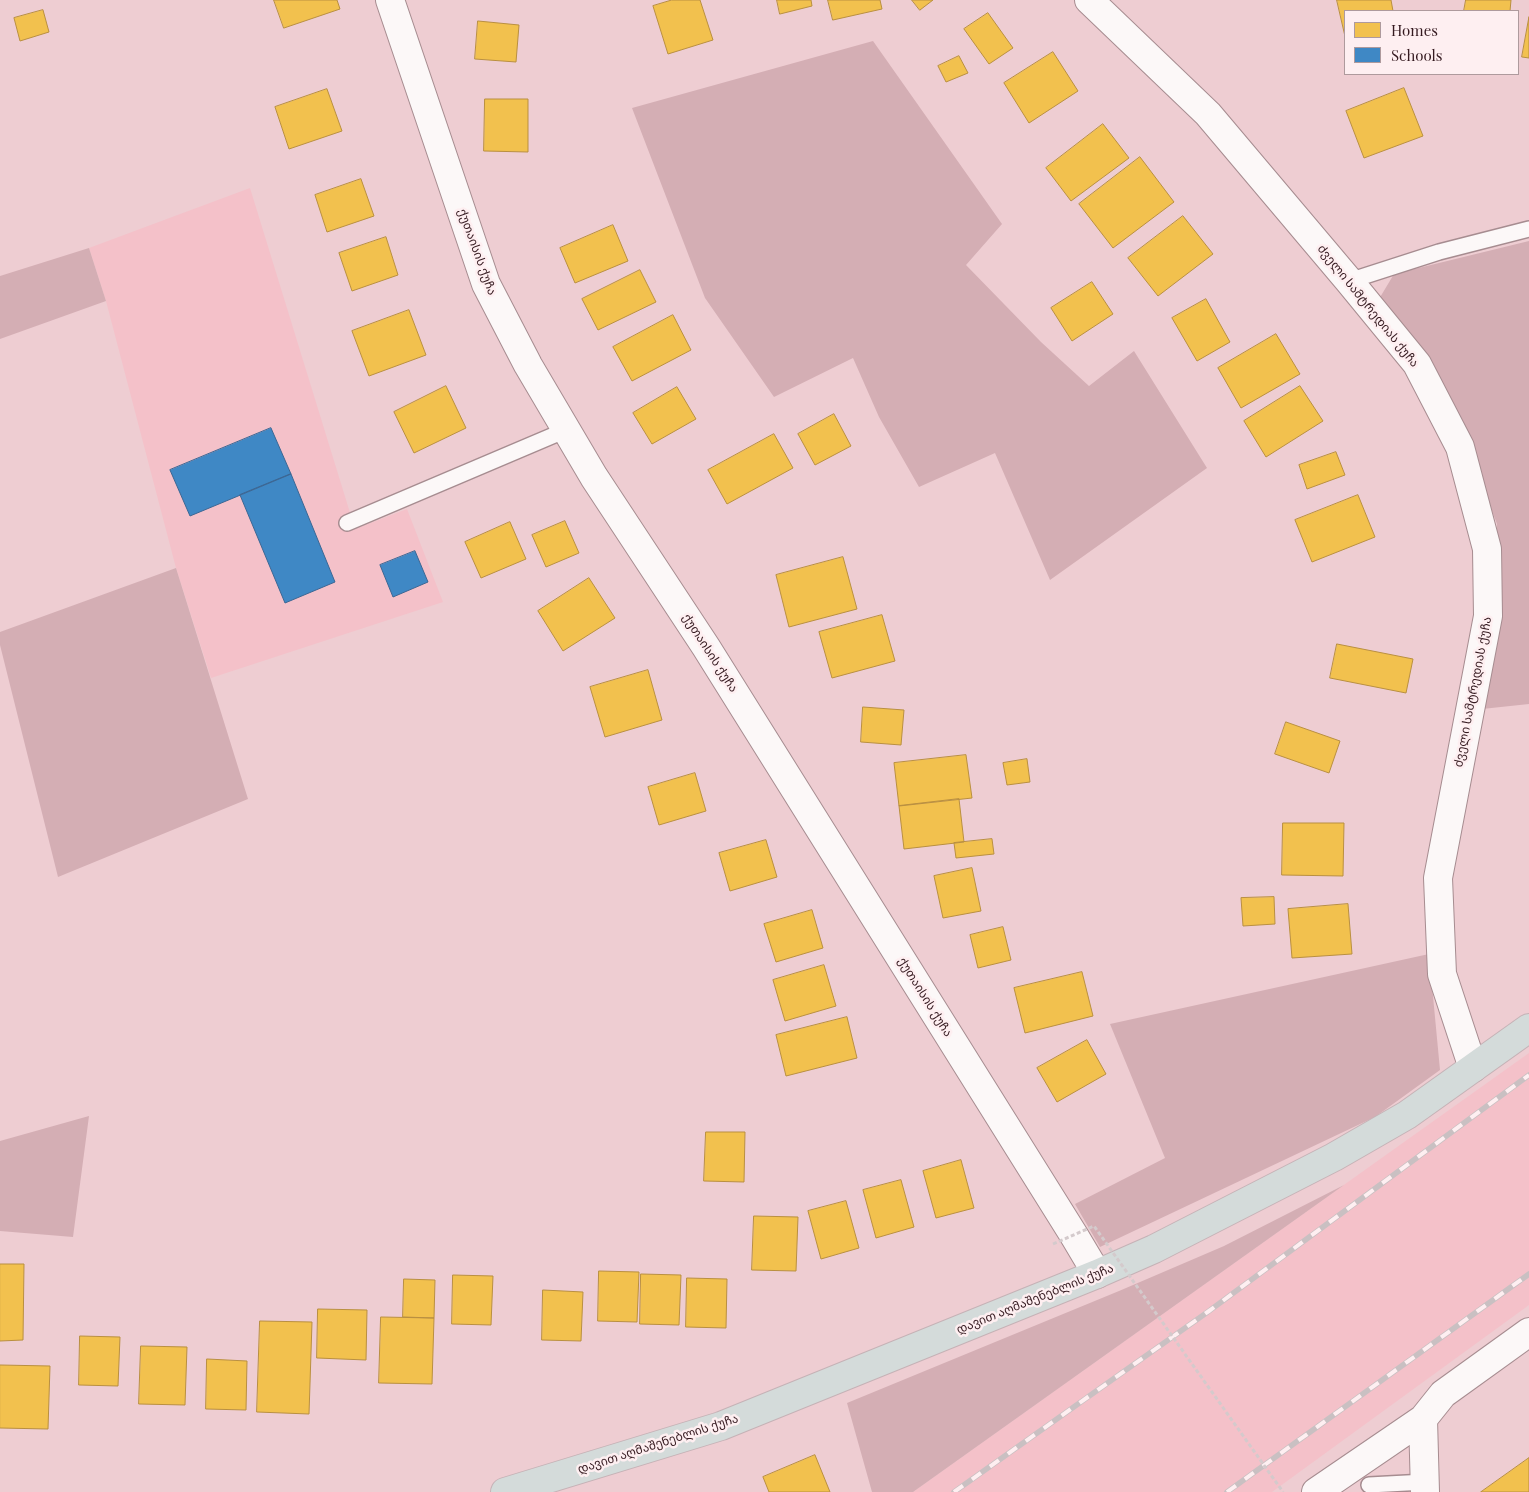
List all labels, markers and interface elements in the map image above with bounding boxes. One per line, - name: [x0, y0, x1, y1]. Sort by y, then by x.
- legend: [1344, 10, 1519, 75]
- text: Homes: [1391, 20, 1438, 40]
- text: Schools: [1391, 45, 1443, 65]
- street label: ქუთაისის ქუჩა: [455, 207, 499, 297]
- street label: ძველი სამტრედიას ქუჩა: [1314, 242, 1422, 370]
- street label: ქუთაისის ქუჩა: [679, 611, 741, 695]
- street label: ძველი სამტრედიას ქუჩა: [1451, 615, 1495, 769]
- street label: ქუთაისის ქუჩა: [895, 955, 955, 1039]
- street label: დავით აღმაშენებლის ქუჩა: [954, 1261, 1116, 1337]
- street label: დავით აღმაშენებლის ქუჩა: [576, 1411, 740, 1477]

